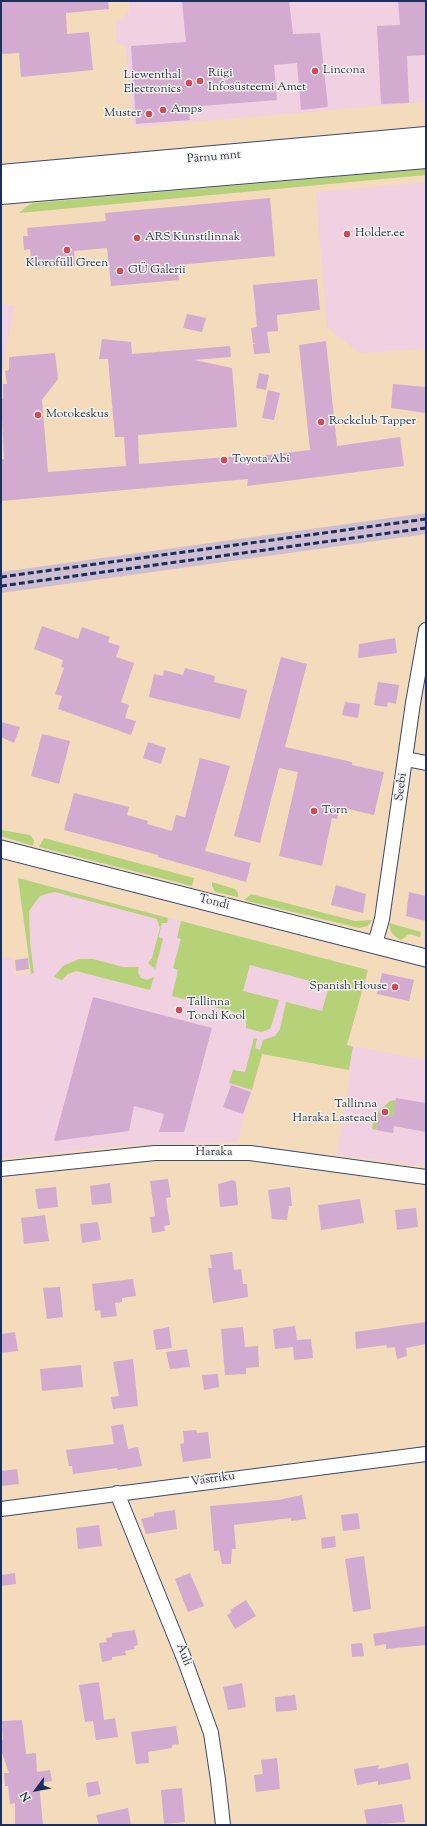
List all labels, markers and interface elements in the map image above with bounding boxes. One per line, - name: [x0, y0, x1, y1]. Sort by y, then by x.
- place label: Lincona: [323, 64, 365, 78]
- marker: Lincona: [310, 66, 320, 76]
- place label: Riigi Infosüsteemi Amet: [208, 67, 306, 95]
- place label: Liewenthal Electronics: [124, 69, 181, 97]
- marker: Riigi Infosüsteemi Amet: [195, 76, 205, 86]
- marker: Liewenthal Electronics: [184, 78, 194, 88]
- place label: Amps: [171, 103, 202, 117]
- marker: Amps: [158, 105, 168, 115]
- place label: Muster: [104, 107, 141, 121]
- marker: Muster: [144, 109, 154, 119]
- street label: Pärnu mnt: [187, 148, 241, 168]
- place label: Holder.ee: [355, 227, 405, 241]
- marker: Holder.ee: [342, 229, 352, 239]
- place label: ARS Kunstilinnak: [145, 231, 240, 245]
- marker: ARS Kunstilinnak: [132, 233, 142, 243]
- marker: Klorofüll Green: [62, 245, 72, 255]
- place label: Klorofüll Green: [26, 257, 108, 271]
- place label: GÜ Galerii: [128, 264, 186, 278]
- marker: GÜ Galerii: [115, 266, 125, 276]
- place label: Motokeskus: [46, 408, 109, 422]
- marker: Motokeskus: [33, 410, 43, 420]
- place label: Rockclub Tapper: [329, 415, 416, 429]
- marker: Rockclub Tapper: [316, 417, 326, 427]
- place label: Toyota Abi: [232, 453, 290, 467]
- marker: Toyota Abi: [219, 455, 229, 465]
- street label: Seebi: [393, 772, 411, 802]
- place label: Torn: [322, 804, 348, 818]
- marker: Torn: [309, 806, 319, 816]
- street label: Tondi: [197, 892, 231, 914]
- place label: Spanish House: [310, 980, 387, 994]
- marker: Spanish House: [390, 982, 400, 992]
- place label: Tallinna Tondi Kool: [187, 996, 245, 1024]
- marker: Tallinna Tondi Kool: [174, 1005, 184, 1015]
- place label: Tallinna Haraka Lasteaed: [293, 1098, 377, 1126]
- marker: Tallinna Haraka Lasteaed: [380, 1107, 390, 1117]
- street label: Haraka: [196, 1146, 232, 1160]
- street label: Västriku: [190, 1470, 236, 1490]
- street label: Auli: [172, 1642, 194, 1668]
- north arrow: [16, 1770, 56, 1810]
- text: N: [17, 1788, 35, 1804]

